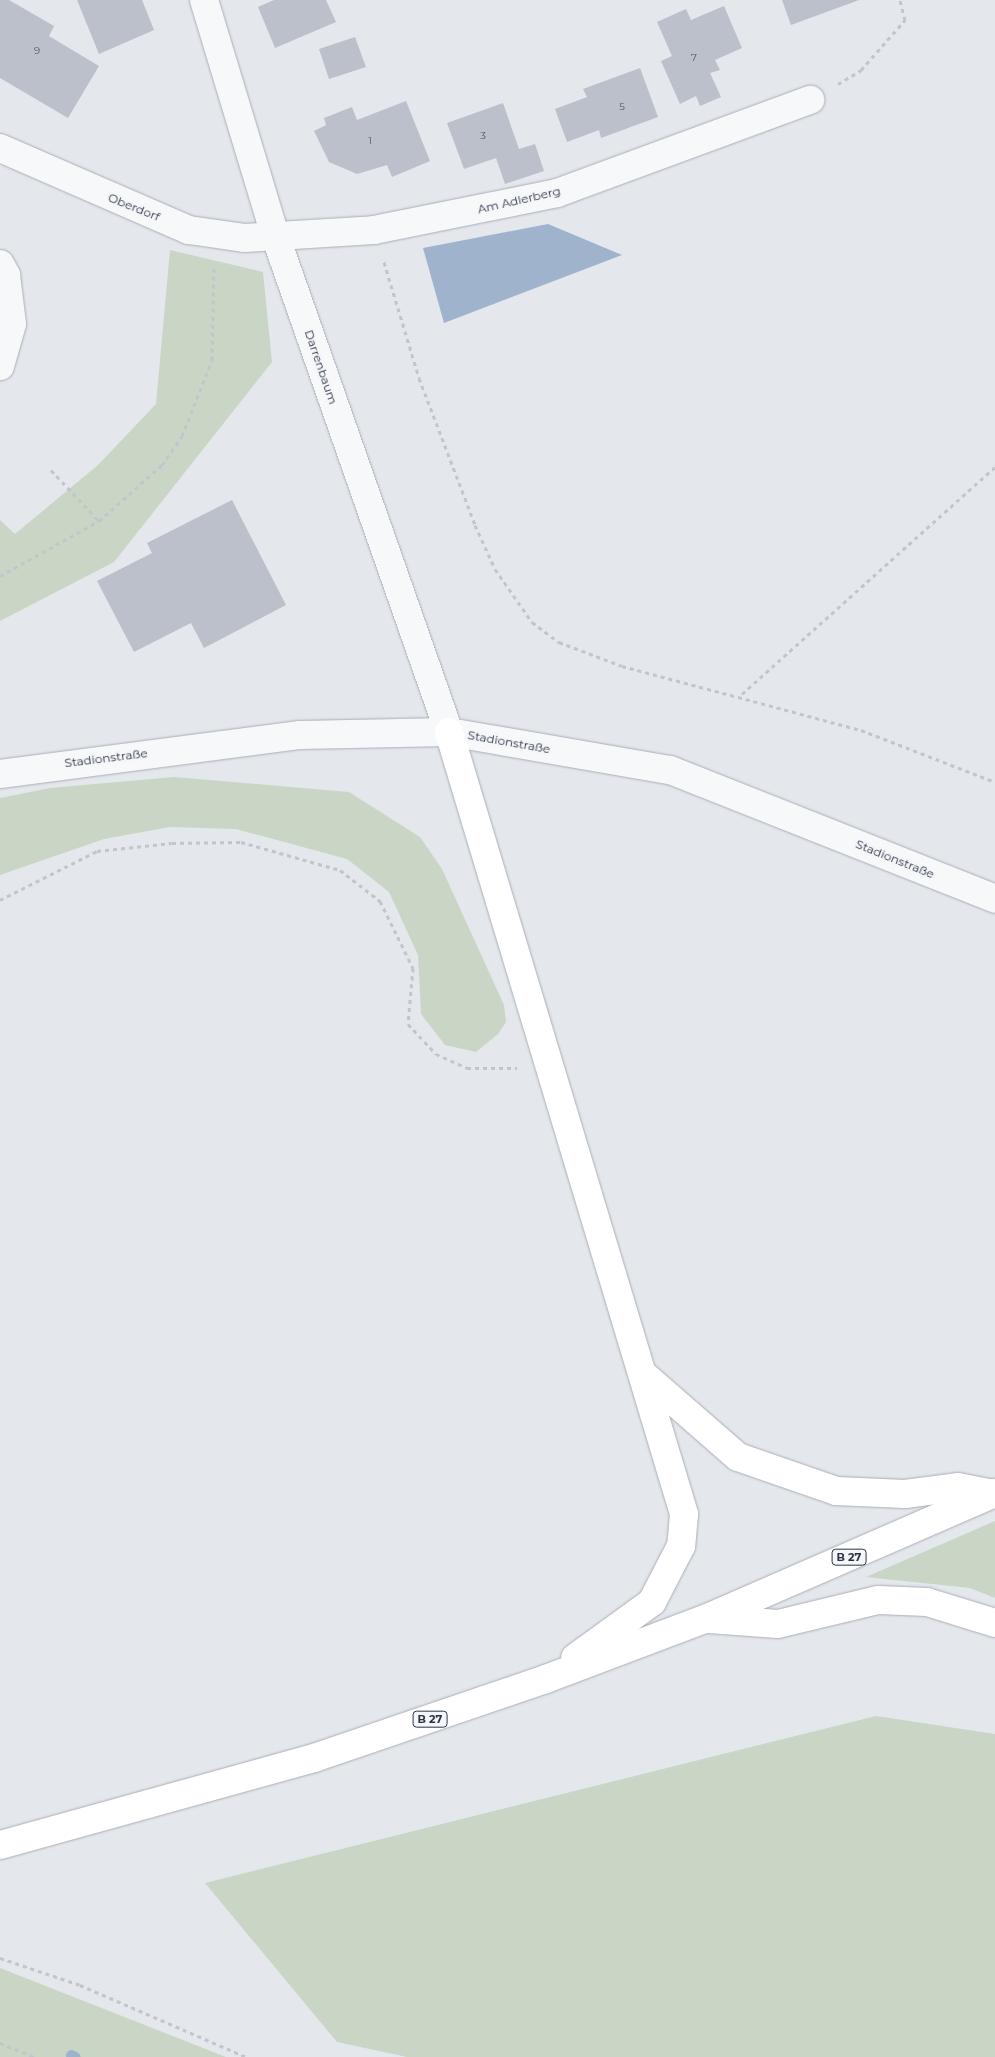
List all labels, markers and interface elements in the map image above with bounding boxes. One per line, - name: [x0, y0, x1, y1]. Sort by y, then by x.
- house number: 9: [34, 45, 40, 57]
- house number: 7: [691, 52, 697, 64]
- house number: 5: [619, 101, 625, 113]
- house number: 3: [480, 130, 486, 142]
- house number: 1: [368, 135, 372, 147]
- street label: Am Adlerberg: [476, 183, 562, 217]
- street label: Oberdorf: [106, 190, 162, 224]
- street label: Darrenbaum: [302, 328, 340, 406]
- street label: Stadionstraße: [467, 728, 551, 756]
- street label: Stadionstraße: [64, 746, 148, 770]
- street label: Stadionstraße: [854, 837, 936, 881]
- road number: B 27: [832, 1548, 866, 1565]
- road number: B 27: [412, 1710, 448, 1728]

